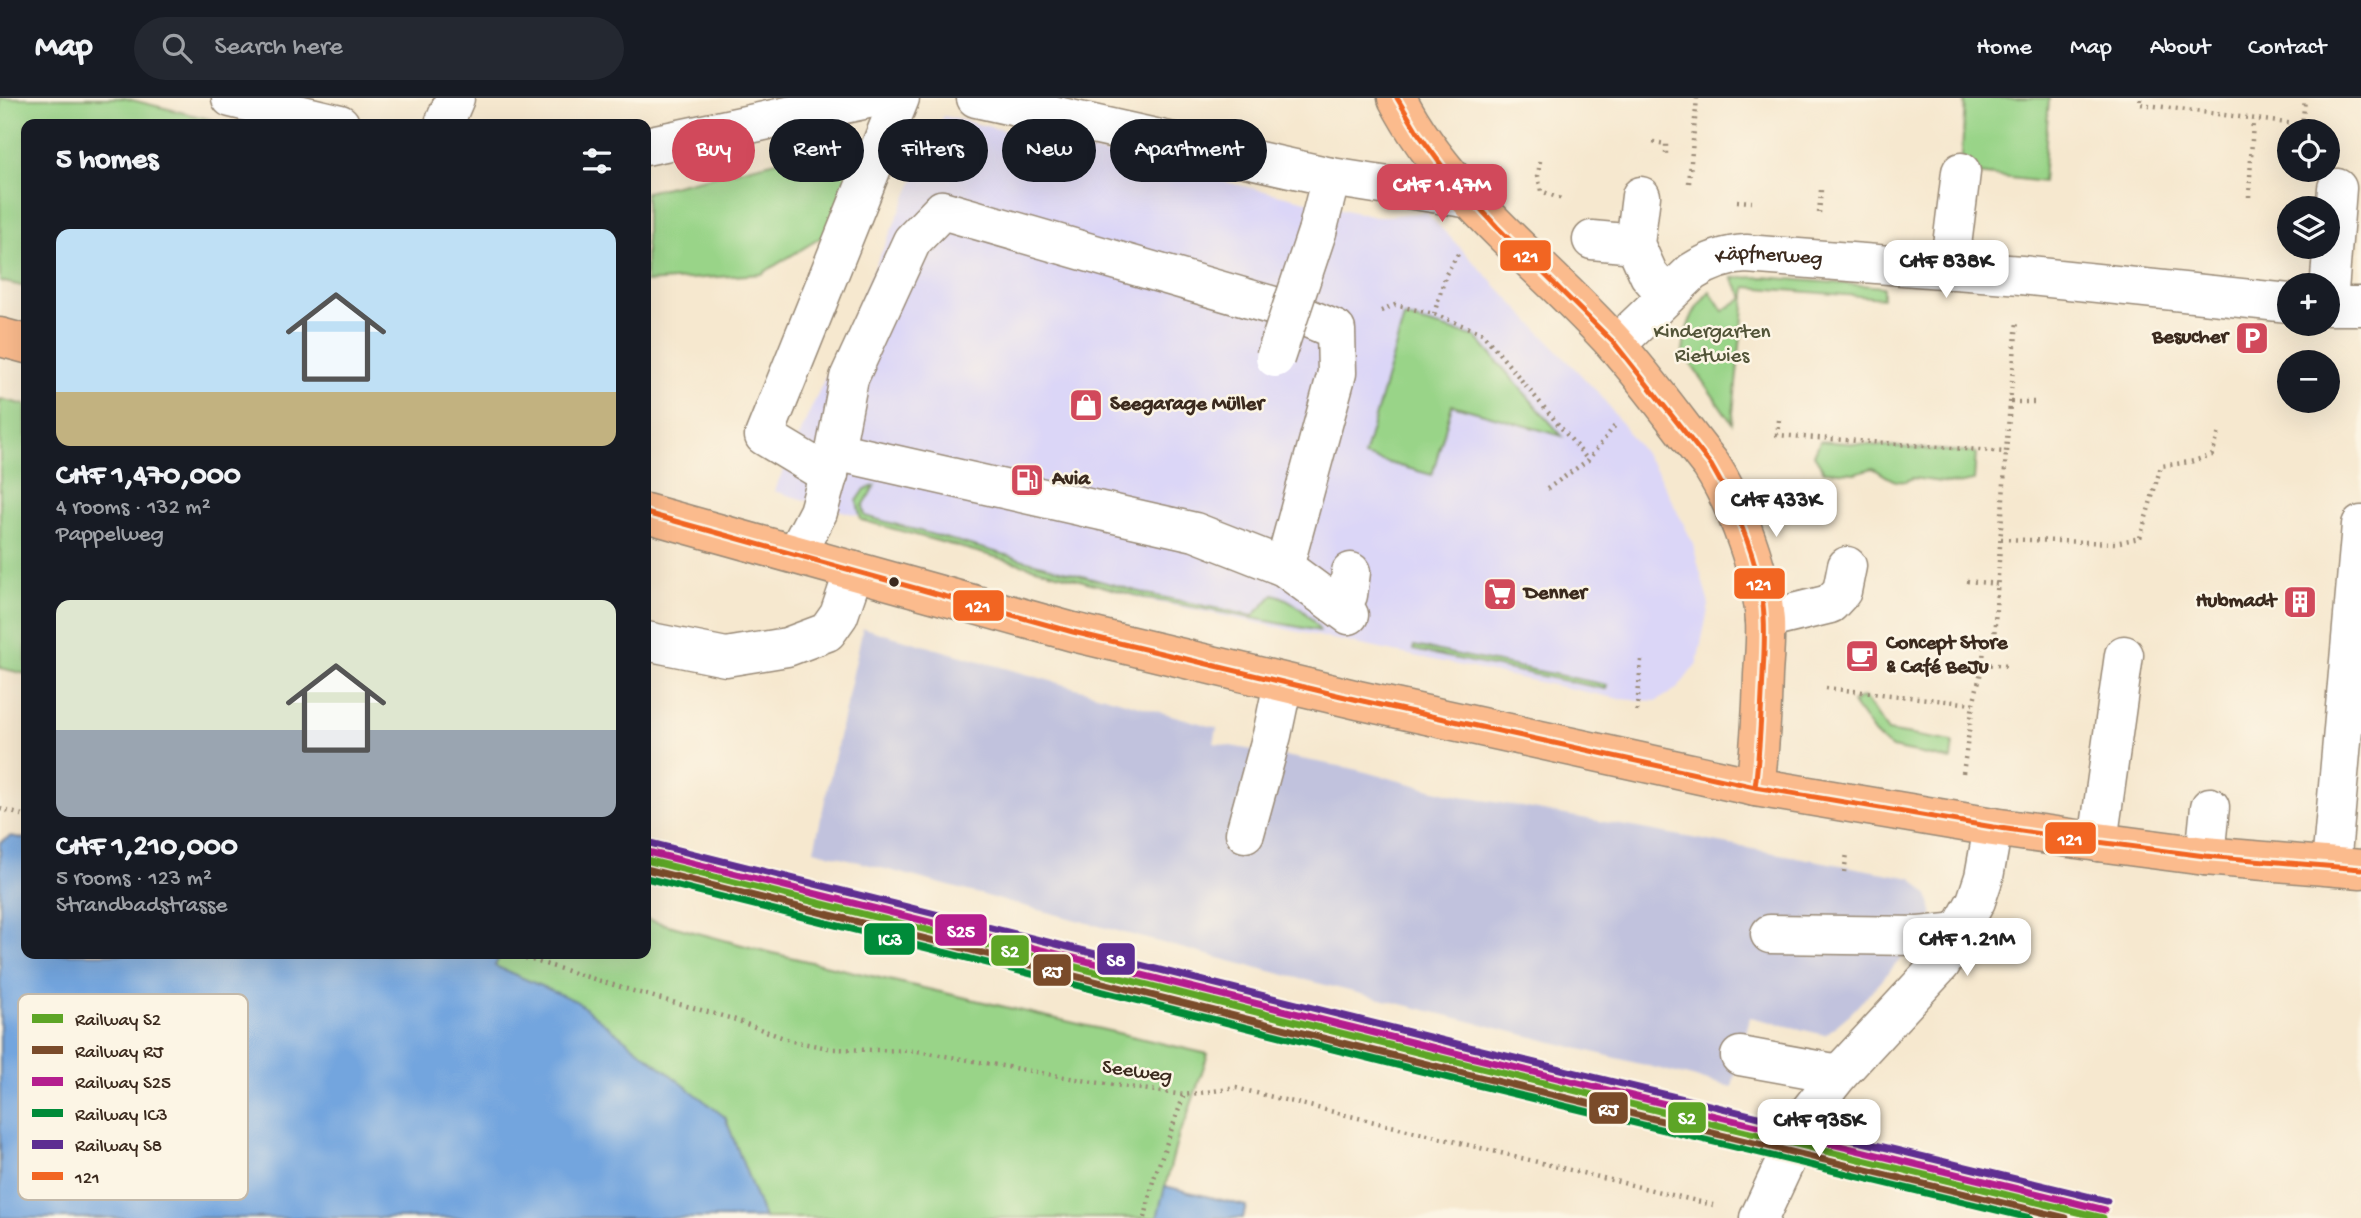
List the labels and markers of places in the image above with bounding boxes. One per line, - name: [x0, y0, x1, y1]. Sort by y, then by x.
- pin: CHF 1.47M: [1362, 164, 1522, 224]
- pin: CHF 838K: [1874, 240, 2018, 300]
- parking icon: Besucher: [2233, 319, 2271, 357]
- place label: Besucher: [2151, 326, 2231, 351]
- shop icon: Seegarage Müller: [1067, 386, 1105, 424]
- place label: Seegarage Müller: [1110, 393, 1266, 418]
- fuel station icon: Avia: [1008, 461, 1046, 499]
- place label: Avia: [1051, 468, 1091, 493]
- pin: CHF 433K: [1704, 480, 1848, 539]
- unlabelled marker: [887, 575, 901, 589]
- supermarket icon: Denner: [1481, 575, 1519, 613]
- place label: Denner: [1522, 582, 1589, 607]
- building icon: Hubmadt: [2281, 583, 2319, 621]
- place label: Hubmadt: [2196, 590, 2278, 615]
- place label: Concept Store & Café BeJu: [1885, 632, 2009, 681]
- cafe icon: Concept Store & Café BeJu: [1843, 637, 1881, 675]
- pin: CHF 1.21M: [1887, 918, 2047, 978]
- pin: CHF 935K: [1747, 1100, 1891, 1159]

